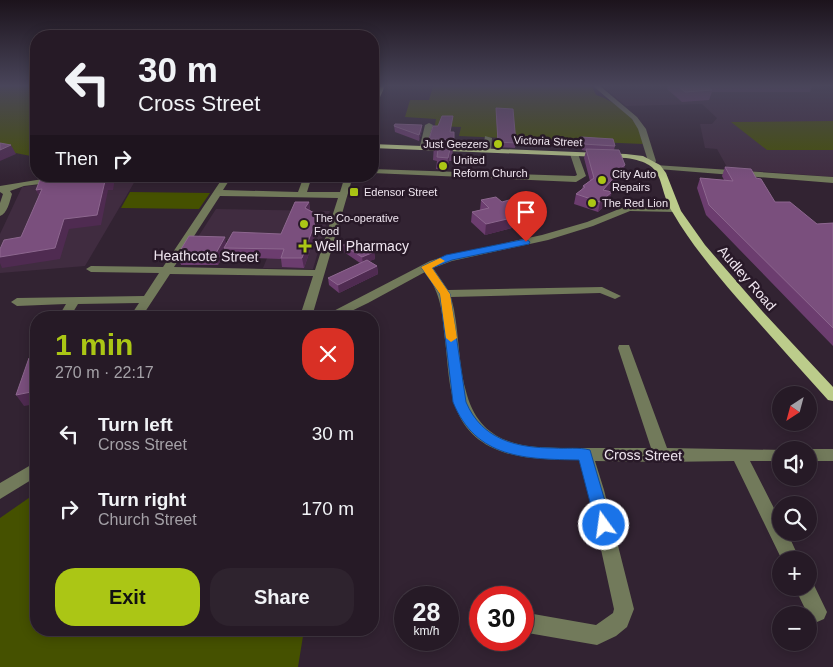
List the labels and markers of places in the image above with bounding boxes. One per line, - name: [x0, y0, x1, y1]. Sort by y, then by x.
- place label: Just Geezers: [423, 138, 488, 150]
- marker: Just Geezers: [492, 138, 504, 150]
- place label: United Reform Church: [453, 154, 528, 179]
- marker: United Reform Church: [437, 160, 449, 172]
- place label: City Auto Repairs: [612, 168, 656, 193]
- marker: City Auto Repairs: [596, 174, 608, 186]
- marker: Edensor Street: [348, 186, 360, 198]
- place label: Edensor Street: [364, 186, 437, 198]
- pin: [505, 191, 547, 242]
- marker: The Red Lion: [586, 197, 598, 209]
- place label: The Red Lion: [602, 197, 668, 209]
- place label: The Co-operative Food: [314, 212, 399, 237]
- marker: The Co-operative Food: [298, 218, 310, 230]
- place label: Well Pharmacy: [315, 238, 409, 254]
- marker: Well Pharmacy: [299, 240, 311, 252]

